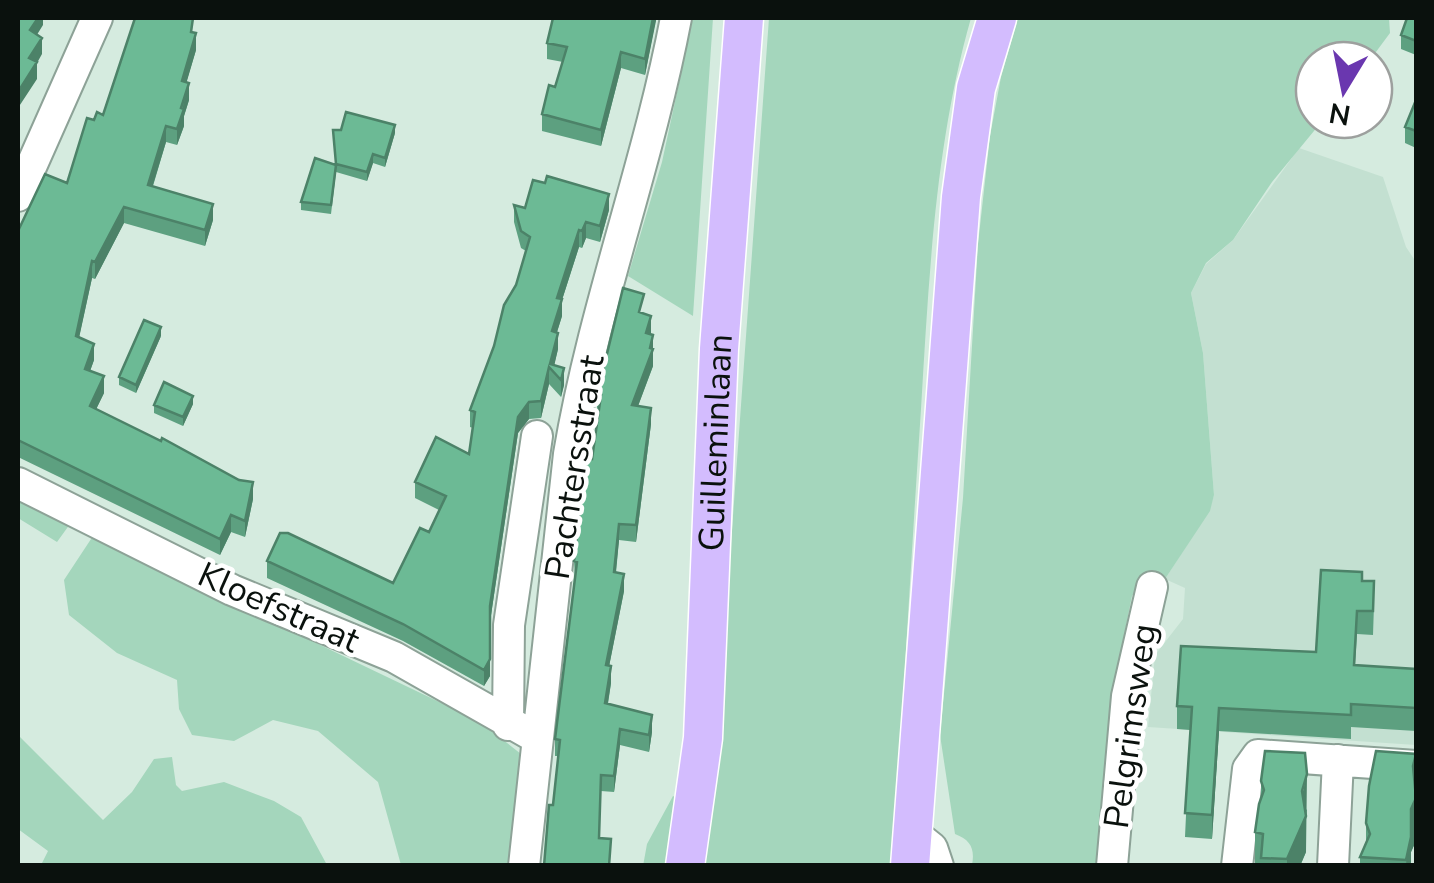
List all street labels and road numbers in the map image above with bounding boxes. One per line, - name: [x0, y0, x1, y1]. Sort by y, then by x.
- street label: Guilleminlaan: [688, 332, 744, 552]
- street label: Pachtersstraat: [534, 351, 616, 583]
- street label: Kloefstraat: [191, 551, 368, 664]
- street label: Pelgrimsweg: [1093, 621, 1168, 831]

